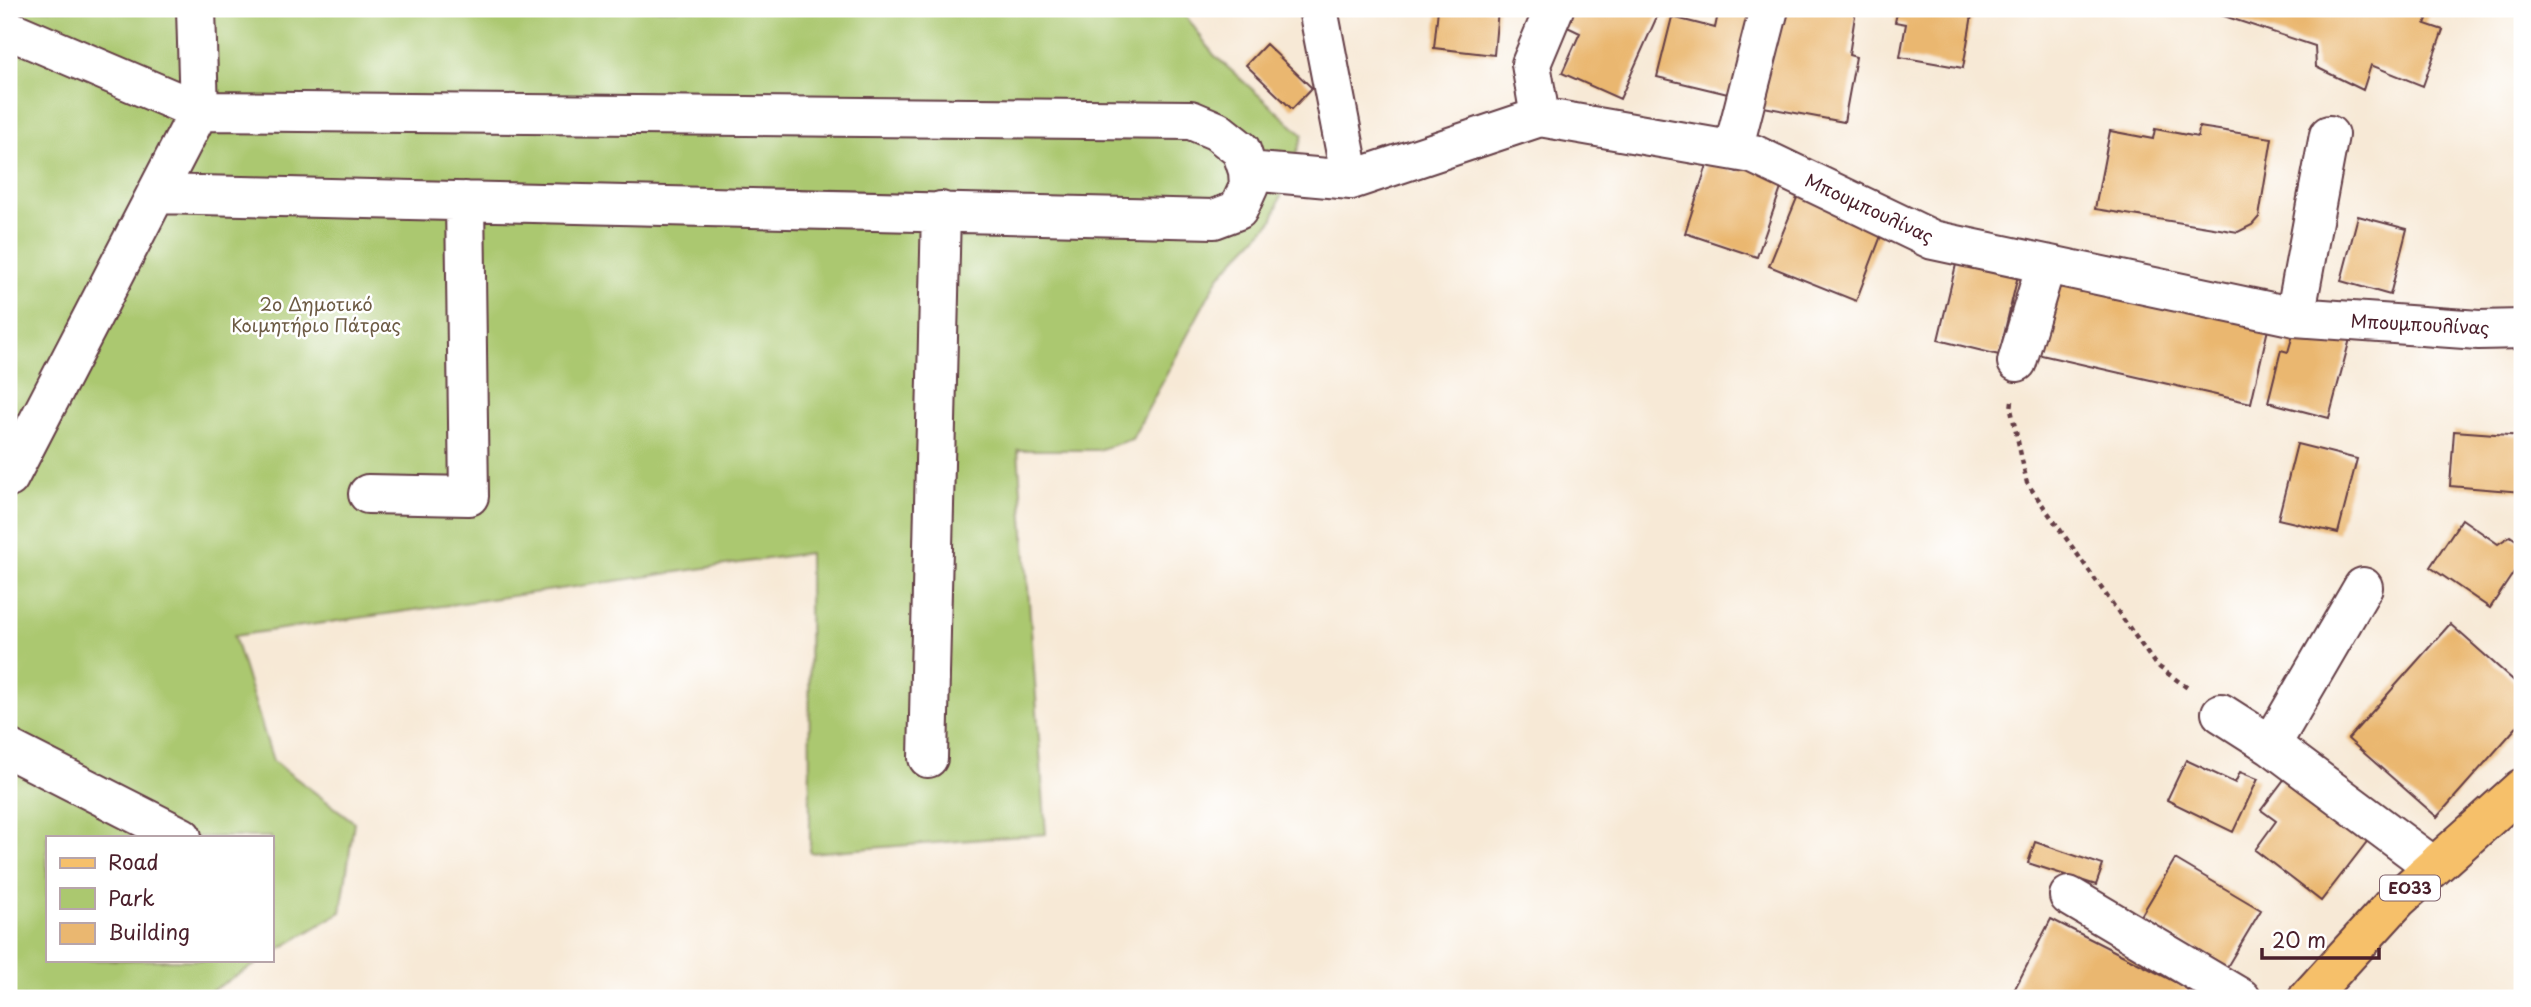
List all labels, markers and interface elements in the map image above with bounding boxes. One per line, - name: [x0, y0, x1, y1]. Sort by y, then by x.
- street label: Μπουμπουλίνας: [1801, 166, 1938, 249]
- park label: 2o Δημοτικό Κοιμητήριο Πάτρας: [231, 290, 401, 338]
- street label: Μπουμπουλίνας: [2350, 306, 2490, 341]
- legend: [46, 836, 273, 962]
- text: Road: [108, 845, 159, 877]
- road number: ΕΟ33: [2380, 876, 2440, 900]
- text: Park: [108, 881, 155, 913]
- text: Building: [108, 915, 190, 947]
- scale bar: [2262, 916, 2379, 960]
- text: 20 m: [2272, 923, 2326, 955]

